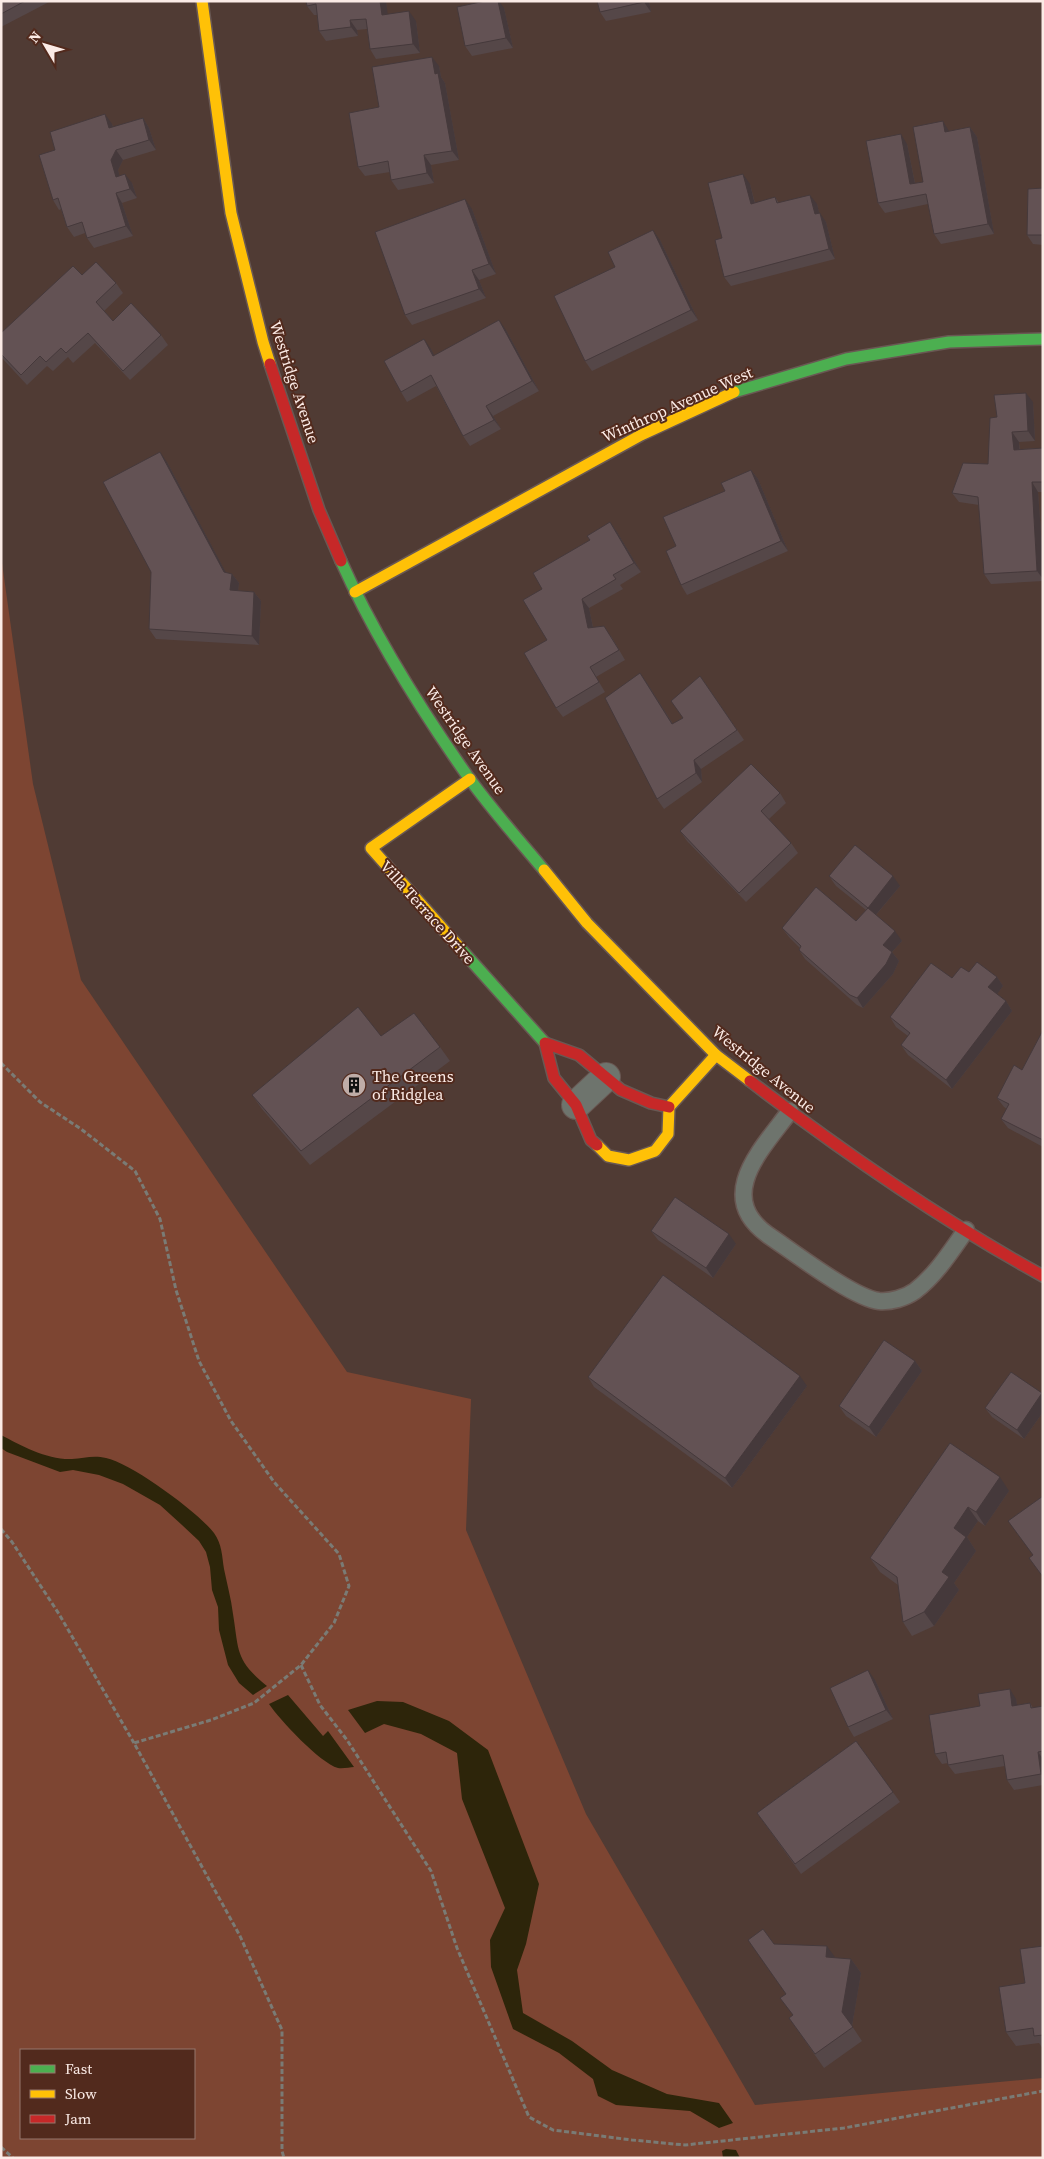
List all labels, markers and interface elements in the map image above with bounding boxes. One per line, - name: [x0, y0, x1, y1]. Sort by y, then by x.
- north arrow: [20, 20, 70, 70]
- text: N: [24, 27, 46, 47]
- street label: Westridge Avenue: [265, 318, 325, 446]
- street label: Winthrop Avenue West: [598, 361, 757, 447]
- street label: Westridge Avenue: [420, 681, 512, 799]
- street label: Villa Terrace Drive: [376, 855, 480, 969]
- street label: Westridge Avenue: [708, 1020, 820, 1118]
- place label: The Greens of Ridglea: [372, 1065, 454, 1105]
- building icon: The Greens of Ridglea: [341, 1072, 367, 1098]
- legend: [20, 2049, 195, 2139]
- text: Fast: [65, 2058, 92, 2079]
- text: Slow: [65, 2083, 97, 2104]
- text: Jam: [64, 2108, 92, 2129]

